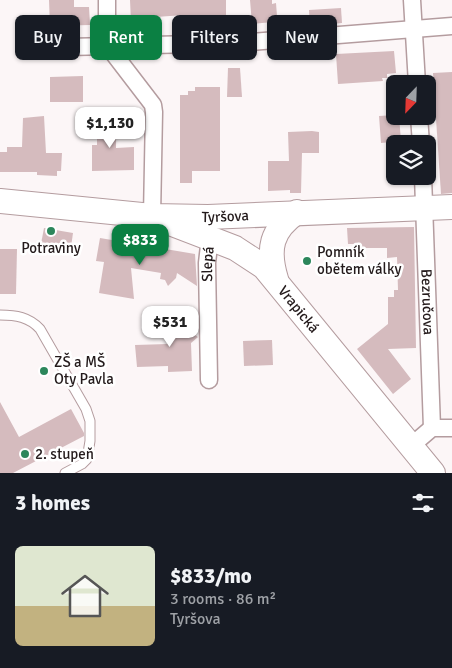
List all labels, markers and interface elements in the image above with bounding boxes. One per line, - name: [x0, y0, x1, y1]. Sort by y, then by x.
- chip: Buy: [15, 15, 80, 60]
- chip: Rent: [90, 15, 162, 60]
- chip: Filters: [172, 15, 257, 60]
- chip: New: [267, 15, 337, 60]
- north arrow: [386, 75, 436, 125]
- map controls: [386, 75, 436, 185]
- pin: $1,130: [69, 106, 151, 149]
- text: $1,130: [86, 113, 134, 133]
- button: layers: [386, 135, 436, 185]
- street label: Tyršova: [201, 206, 249, 226]
- pin: $833: [110, 224, 170, 266]
- marker: Potraviny: [45, 225, 57, 237]
- text: $833: [123, 230, 157, 250]
- place label: Potraviny: [21, 239, 81, 257]
- place label: Pomník obětem války: [317, 243, 401, 278]
- street label: Slepá: [198, 245, 218, 282]
- marker: Pomník obětem války: [301, 255, 313, 267]
- street label: Bezručova: [417, 269, 438, 335]
- street label: Vrapická: [274, 282, 323, 336]
- pin: $531: [140, 306, 200, 348]
- text: $531: [153, 312, 187, 332]
- place label: ZŠ a MŠ Oty Pavla: [54, 352, 114, 388]
- marker: ZŠ a MŠ Oty Pavla: [38, 365, 50, 377]
- place label: 2. stupeň: [35, 445, 94, 463]
- marker: 2. stupeň: [19, 448, 31, 460]
- icon: filters: [409, 489, 437, 517]
- text: 3 homes: [15, 490, 90, 516]
- text: $833/mo: [170, 563, 252, 589]
- icon: home: [55, 566, 115, 626]
- text: 3 rooms · 86 m²: [170, 589, 276, 609]
- text: Tyršova: [170, 609, 221, 629]

